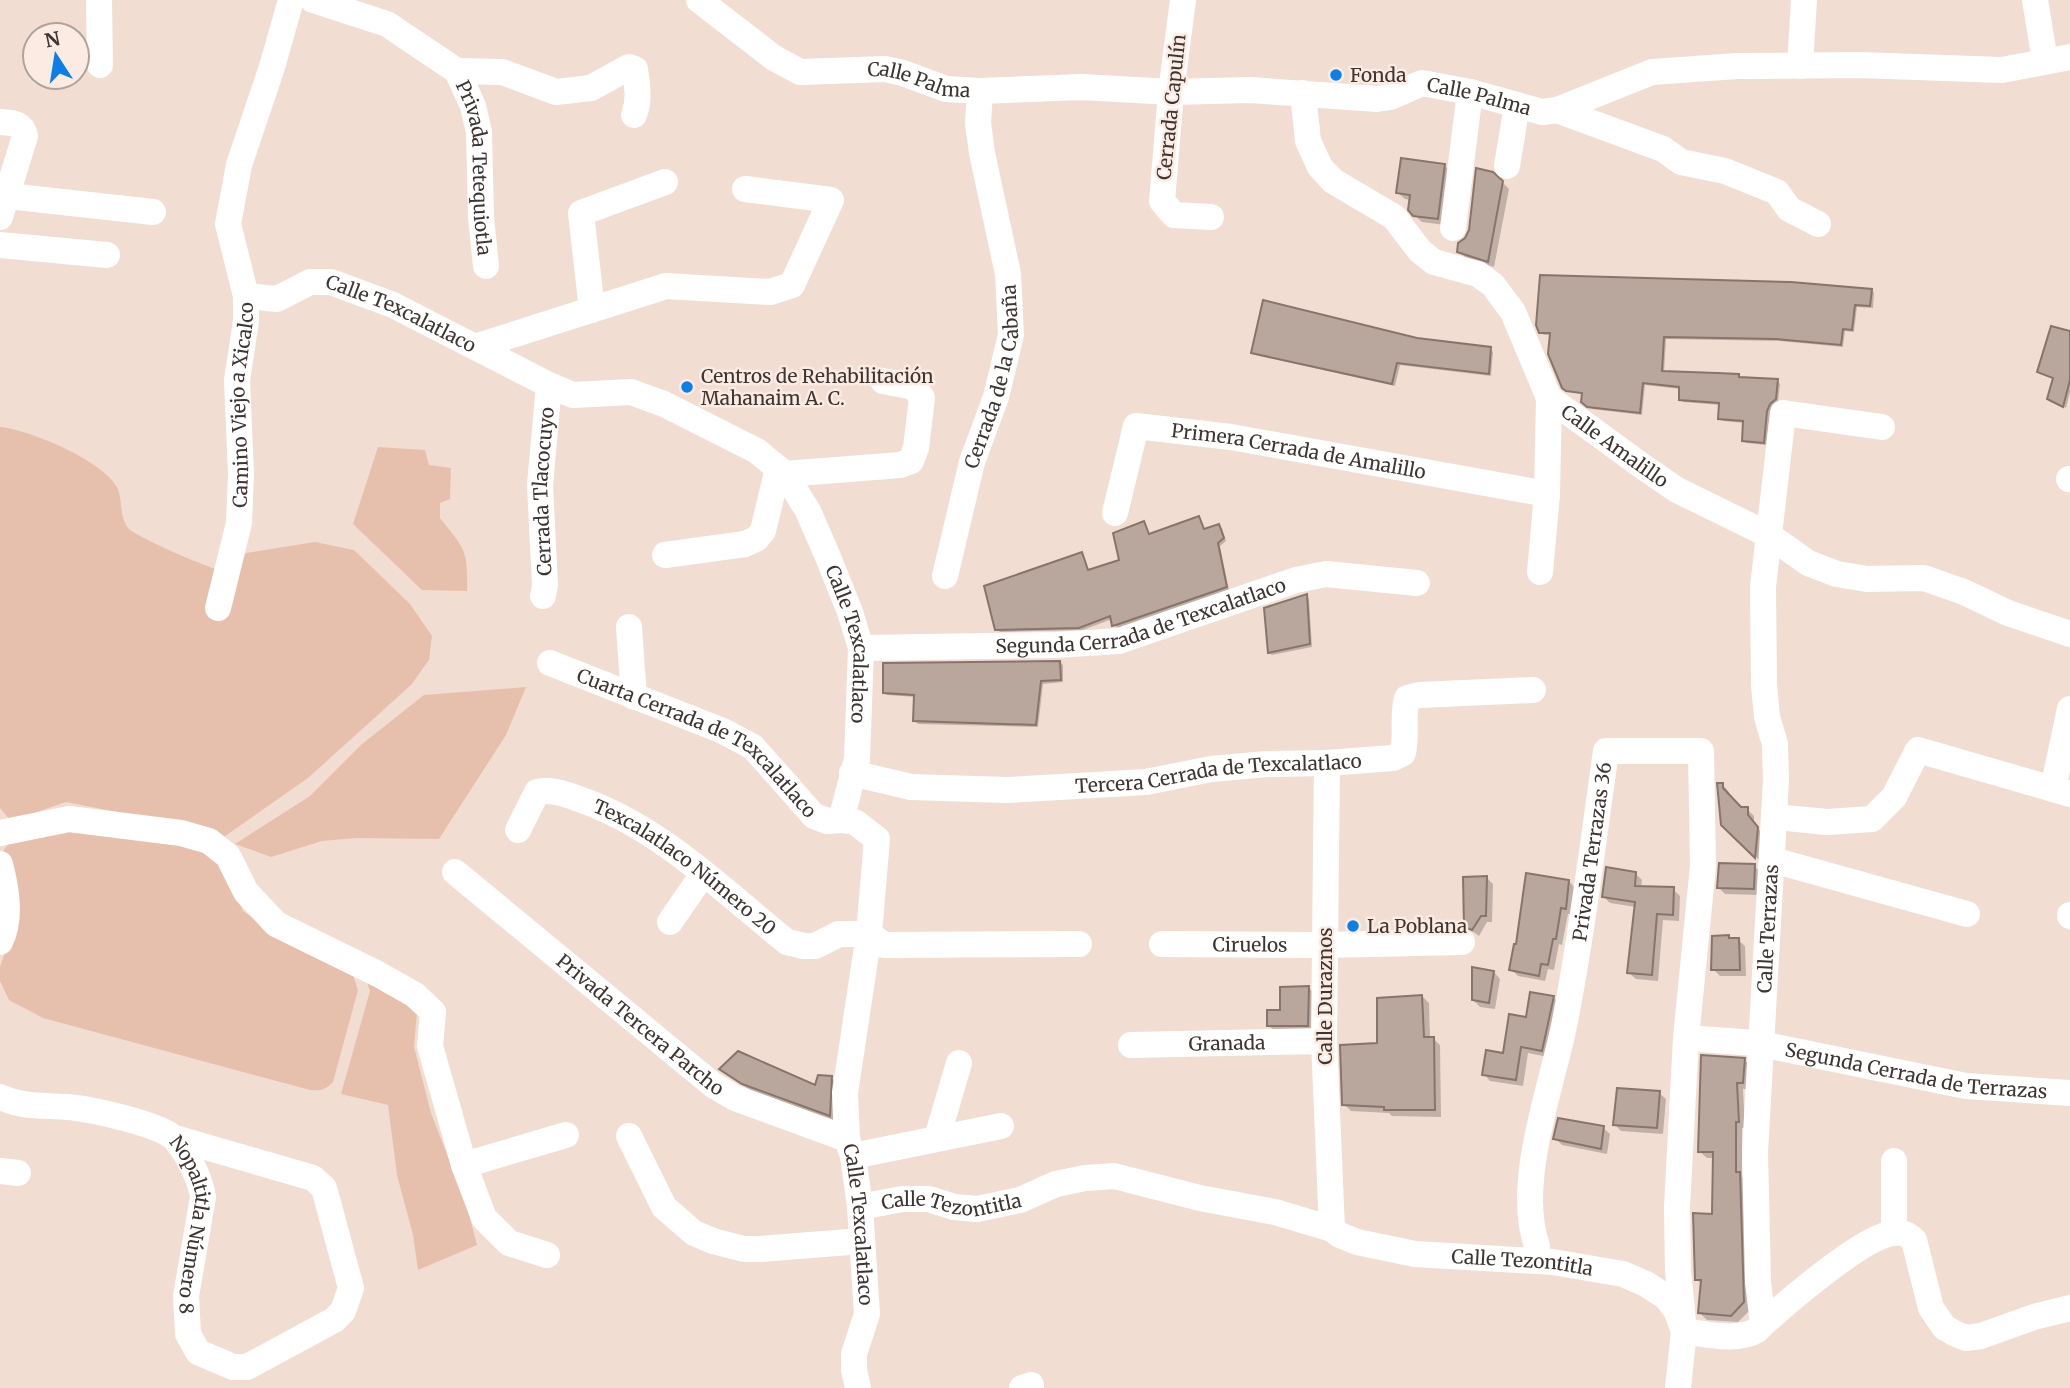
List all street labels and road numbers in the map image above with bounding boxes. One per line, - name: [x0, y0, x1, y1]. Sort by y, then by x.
- street label: Cerrada Capulín: [1151, 33, 1191, 181]
- street label: Calle Palma: [867, 56, 971, 102]
- street label: Calle Palma: [1425, 72, 1534, 120]
- street label: Privada Tetequiotla: [451, 76, 497, 257]
- street label: Calle Texcalatlaco: [323, 269, 480, 358]
- street label: Cerrada de la Cabaña: [959, 284, 1023, 472]
- street label: Camino Viejo a Xicalco: [225, 302, 258, 508]
- street label: Calle Amalillo: [1557, 399, 1673, 493]
- street label: Cerrada Tlacocuyo: [528, 406, 559, 576]
- street label: Primera Cerrada de Amalillo: [1170, 418, 1428, 484]
- street label: Calle Texcalatlaco: [820, 562, 873, 724]
- street label: Segunda Cerrada de Texcalatlaco: [995, 572, 1289, 658]
- street label: Cuarta Cerrada de Texcalatlaco: [573, 663, 822, 823]
- street label: Tercera Cerrada de Texcalatlaco: [1074, 748, 1362, 798]
- street label: Privada Terrazas 36: [1567, 760, 1616, 943]
- street label: Texcalatlaco Número 20: [590, 794, 781, 940]
- street label: Calle Terrazas: [1752, 864, 1783, 994]
- street label: Calle Duraznos: [1313, 927, 1337, 1065]
- street label: Ciruelos: [1212, 932, 1288, 957]
- street label: Privada Tercera Parcho: [551, 949, 728, 1101]
- street label: Granada: [1188, 1030, 1266, 1056]
- street label: Segunda Cerrada de Terrazas: [1783, 1037, 2048, 1103]
- street label: Nopaltitla Número 8: [165, 1130, 215, 1315]
- street label: Calle Texcalatlaco: [838, 1140, 878, 1306]
- street label: Calle Tezontitla: [879, 1187, 1024, 1222]
- street label: Calle Tezontitla: [1451, 1244, 1595, 1281]

